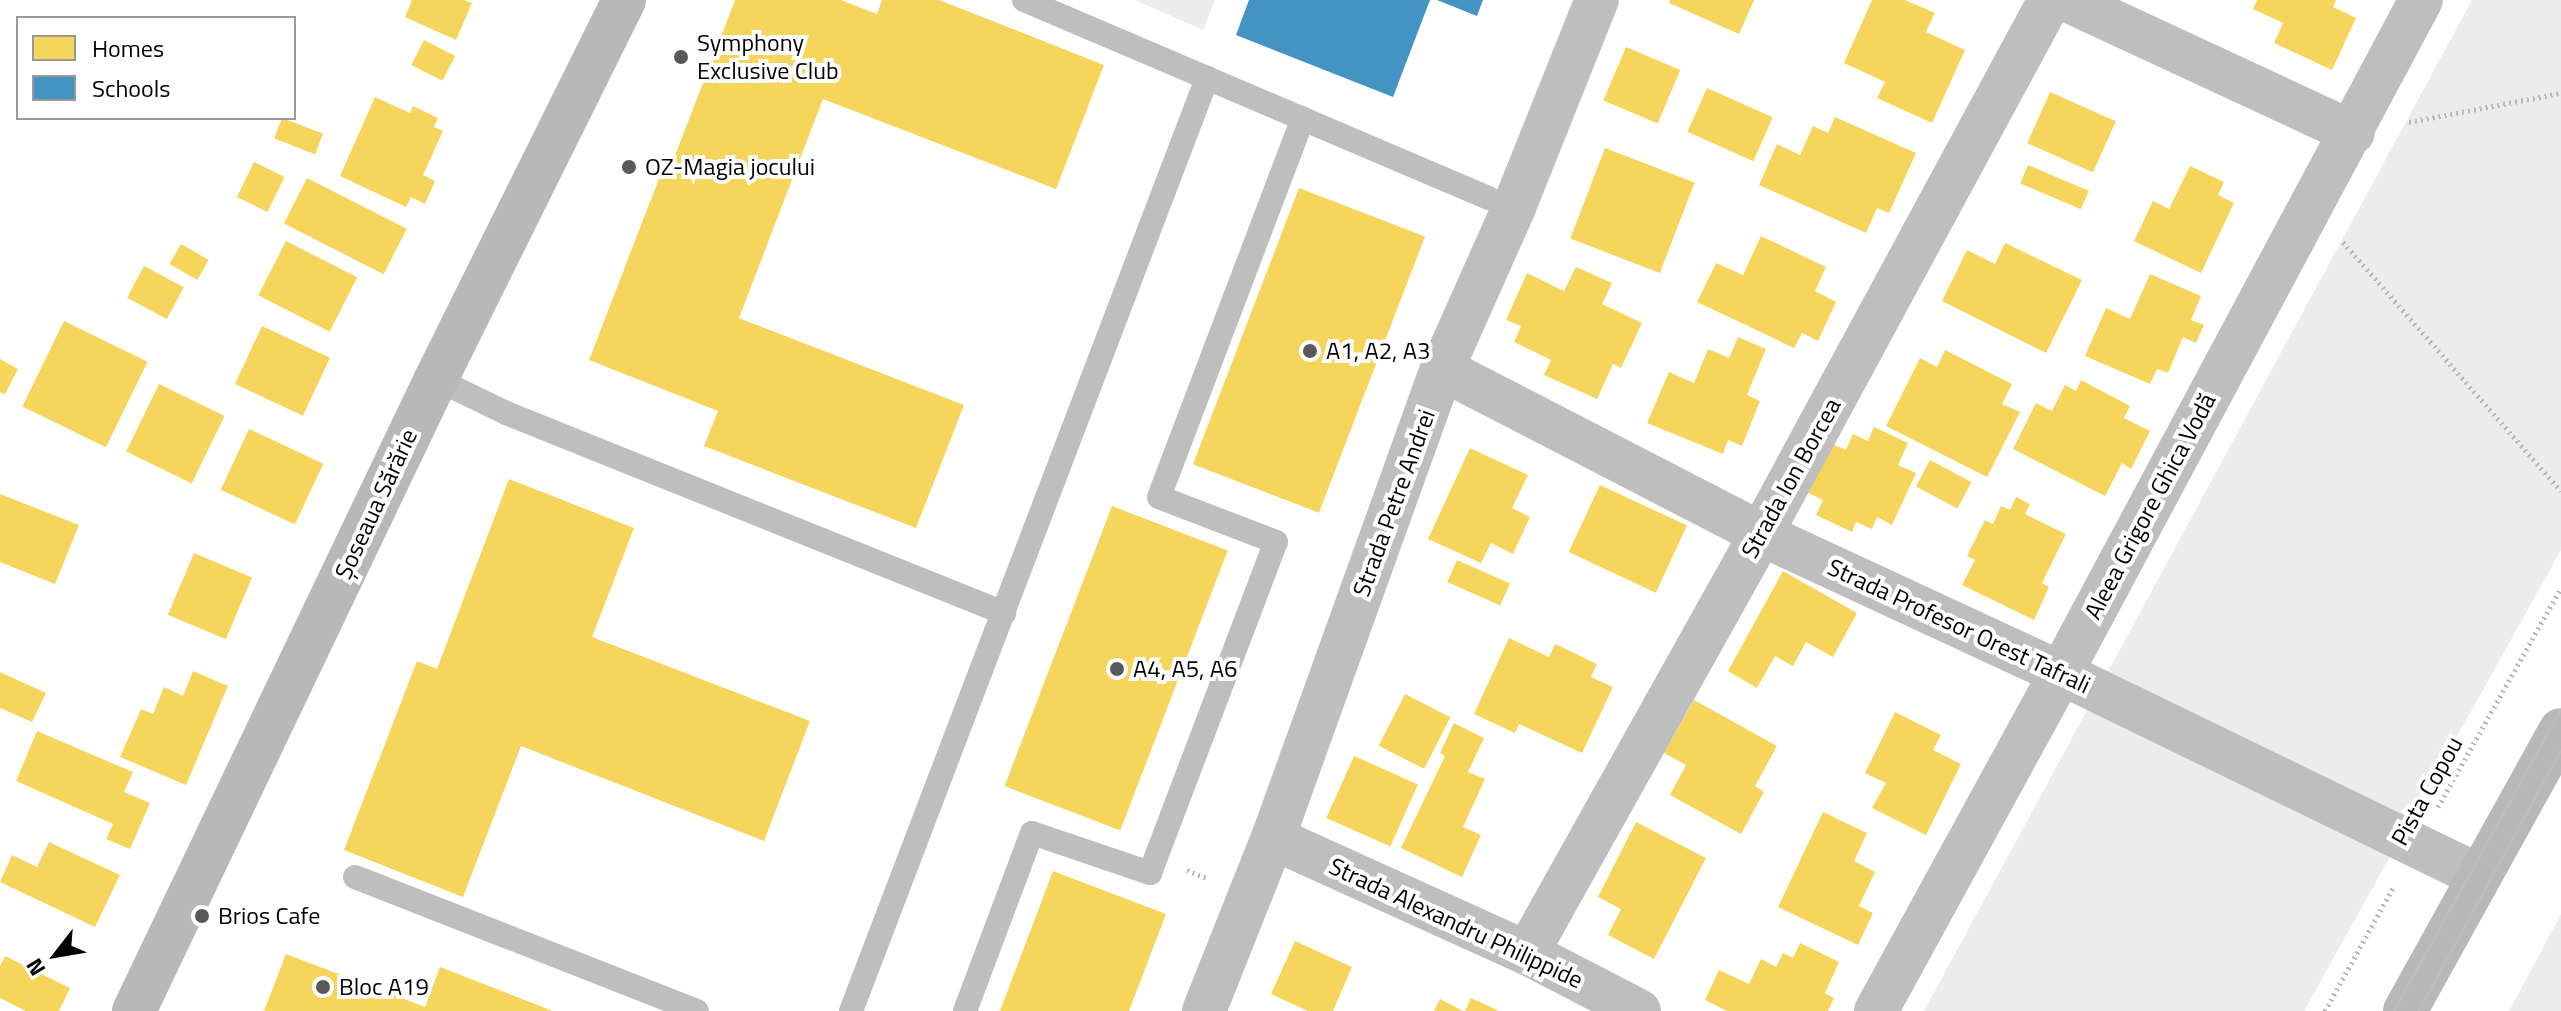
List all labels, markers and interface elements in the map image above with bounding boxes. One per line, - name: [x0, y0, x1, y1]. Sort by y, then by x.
- legend: [16, 16, 296, 120]
- place label: Symphony Exclusive Club: [697, 29, 839, 85]
- text: Homes: [92, 30, 164, 66]
- marker: Symphony Exclusive Club: [672, 48, 690, 66]
- text: Schools: [92, 70, 170, 106]
- place label: OZ-Magia jocului: [645, 153, 815, 181]
- marker: OZ-Magia jocului: [620, 158, 638, 176]
- place label: A1, A2, A3: [1326, 337, 1430, 365]
- marker: A1, A2, A3: [1301, 342, 1319, 360]
- street label: Aleea Grigore Ghica Vodă: [2078, 388, 2222, 624]
- street label: Strada Ion Borcea: [1735, 393, 1847, 563]
- street label: Strada Petre Andrei: [1347, 406, 1441, 600]
- street label: Șoseaua Sărărie: [329, 424, 423, 584]
- street label: Strada Profesor Orest Tafrali: [1823, 552, 2095, 700]
- place label: A4, A5, A6: [1133, 655, 1237, 683]
- marker: A4, A5, A6: [1108, 660, 1126, 678]
- street label: Pista Copou: [2385, 732, 2469, 850]
- street label: Strada Alexandru Philippide: [1325, 851, 1587, 995]
- place label: Brios Cafe: [218, 902, 320, 930]
- marker: Brios Cafe: [193, 907, 211, 925]
- north arrow: [16, 915, 96, 995]
- text: N: [17, 952, 54, 983]
- place label: Bloc A19: [339, 973, 429, 1001]
- marker: Bloc A19: [314, 978, 332, 996]

